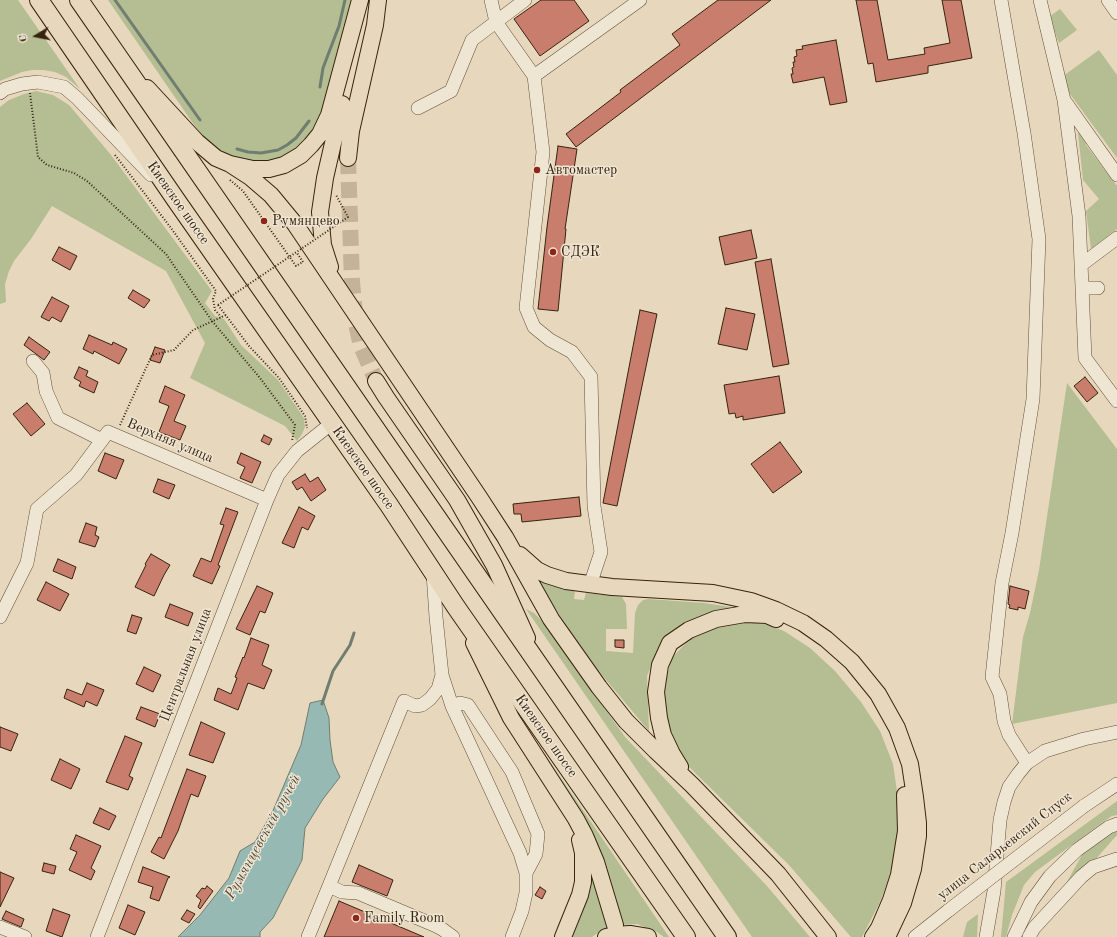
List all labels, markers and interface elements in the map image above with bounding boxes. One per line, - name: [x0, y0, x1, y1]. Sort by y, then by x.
- north arrow: [16, 16, 56, 56]
- text: С: [18, 34, 30, 43]
- street label: Киевское шоссе: [143, 158, 213, 248]
- place label: Автомастер: [545, 162, 617, 178]
- marker: Автомастер: [532, 165, 542, 175]
- place label: Румянцево: [272, 213, 340, 229]
- marker: Румянцево: [259, 216, 269, 226]
- place label: СДЭК: [561, 244, 600, 260]
- marker: СДЭК: [548, 247, 558, 257]
- street label: Верхняя улица: [124, 415, 216, 467]
- street label: Киевское шоссе: [328, 423, 398, 513]
- street label: Центральная улица: [157, 606, 215, 724]
- street label: Киевское шоссе: [511, 691, 581, 781]
- water label: Румянцевский ручей: [221, 771, 305, 903]
- street label: улица Саларьевский Спуск: [934, 788, 1076, 904]
- place label: Family Room: [364, 910, 445, 926]
- marker: Family Room: [351, 913, 361, 923]

